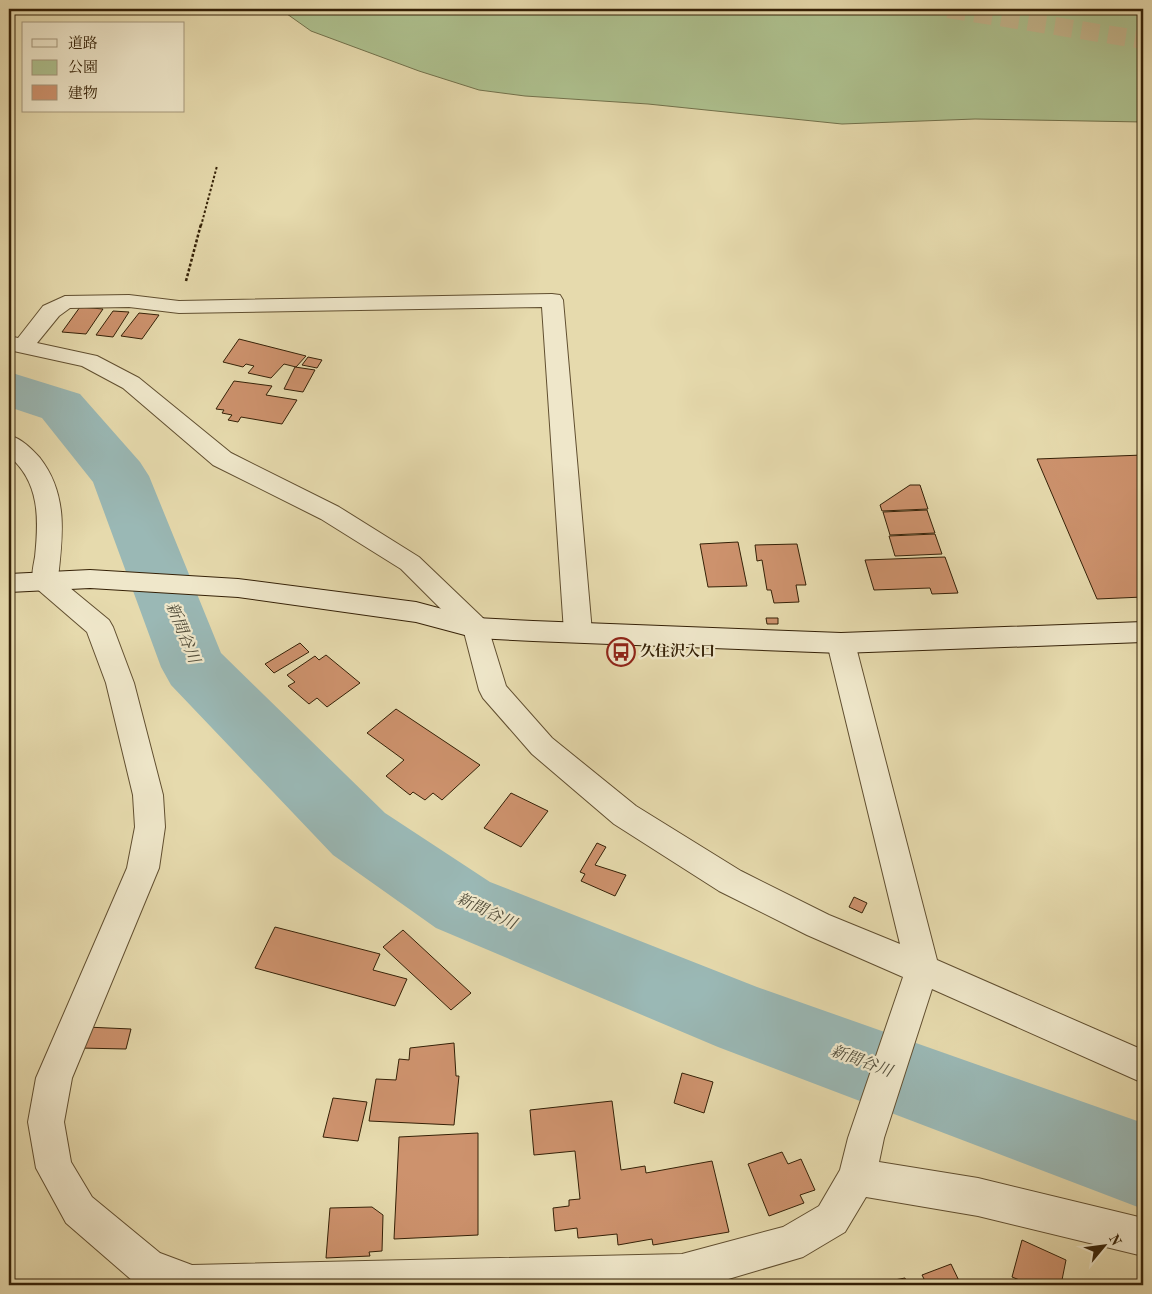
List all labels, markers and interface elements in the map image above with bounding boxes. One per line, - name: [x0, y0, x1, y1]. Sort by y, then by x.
- legend: [22, 22, 185, 112]
- text: 道路: [68, 35, 98, 52]
- text: 公園: [68, 59, 98, 76]
- text: 建物: [68, 85, 98, 102]
- water label: 新間谷川: [163, 600, 204, 668]
- bus stop icon: 久住沢入口: [606, 637, 636, 667]
- place label: 久住沢入口: [640, 642, 715, 660]
- water label: 新間谷川: [454, 889, 521, 934]
- water label: 新間谷川: [828, 1042, 896, 1081]
- north arrow: [1080, 1222, 1130, 1272]
- text: N: [1106, 1232, 1123, 1249]

